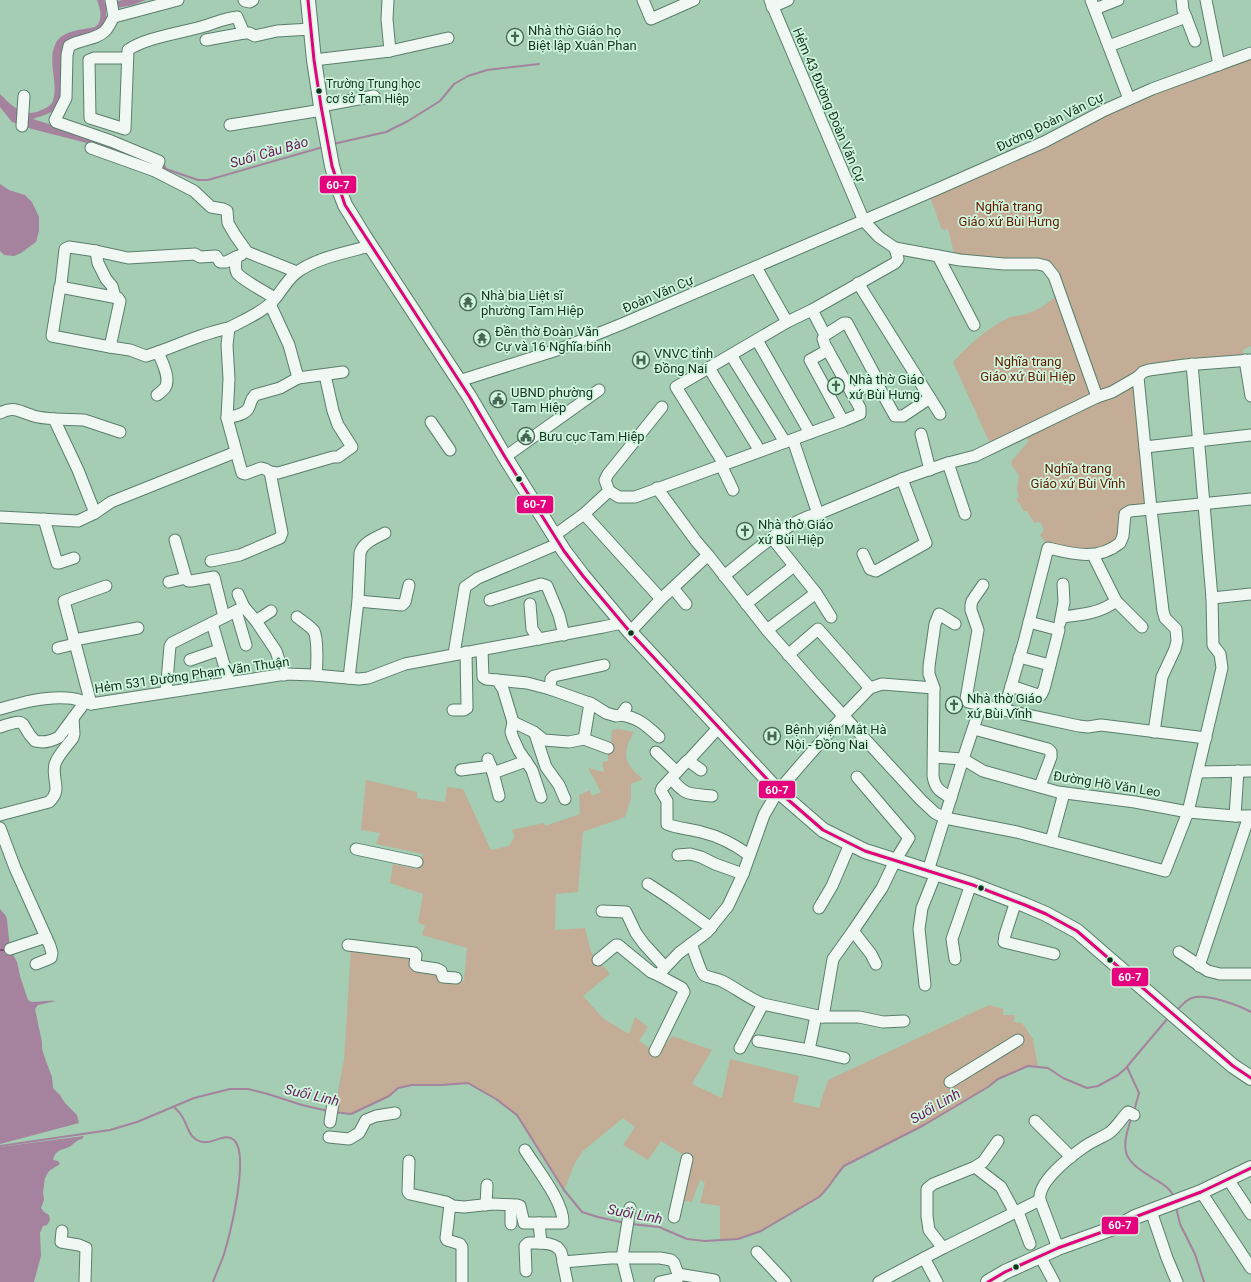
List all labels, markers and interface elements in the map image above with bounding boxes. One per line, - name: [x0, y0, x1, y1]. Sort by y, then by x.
- place label: Nhà thờ Giáo họ Biệt lập Xuân Phan: [528, 23, 637, 53]
- street label: Hẻm 43 Đường Đoàn Văn Cự: [790, 26, 869, 185]
- church icon: Nhà thờ Giáo họ Biệt lập Xuân Phan: [505, 27, 525, 47]
- place label: Trường Trung học cơ sở Tam Hiệp: [326, 77, 421, 106]
- marker: Trường Trung học cơ sở Tam Hiệp: [314, 86, 324, 96]
- street label: Đường Đoàn Văn Cự: [994, 89, 1107, 154]
- water label: Suối Cầu Bào: [228, 133, 310, 171]
- line badge: 60-7: [319, 175, 357, 194]
- text: 60-7: [326, 179, 350, 192]
- park label: Nghĩa trang Giáo xứ Bùi Hưng: [959, 199, 1059, 229]
- street label: Đoàn Văn Cự: [620, 272, 697, 316]
- place label: Nhà bia Liệt sĩ phường Tam Hiệp: [481, 288, 584, 318]
- temple icon: Nhà bia Liệt sĩ phường Tam Hiệp: [458, 292, 478, 312]
- place label: Đền thờ Đoàn Văn Cự và 16 Nghĩa binh: [495, 324, 611, 354]
- temple icon: Đền thờ Đoàn Văn Cự và 16 Nghĩa binh: [472, 328, 492, 348]
- place label: VNVC tỉnh Đồng Nai: [654, 346, 713, 376]
- hospital icon: VNVC tỉnh Đồng Nai: [631, 350, 651, 370]
- park label: Nghĩa trang Giáo xứ Bùi Hiệp: [980, 354, 1076, 384]
- place label: Nhà thờ Giáo xứ Bùi Hưng: [849, 372, 924, 402]
- church icon: Nhà thờ Giáo xứ Bùi Hưng: [826, 376, 846, 396]
- place label: UBND phường Tam Hiệp: [511, 385, 593, 415]
- public building icon: UBND phường Tam Hiệp: [488, 389, 508, 409]
- public building icon: Bưu cục Tam Hiệp: [516, 426, 536, 446]
- place label: Bưu cục Tam Hiệp: [539, 429, 645, 444]
- park label: Nghĩa trang Giáo xứ Bùi Vĩnh: [1031, 461, 1125, 491]
- unlabelled marker: [514, 474, 524, 484]
- line badge: 60-7: [516, 495, 554, 514]
- text: 60-7: [523, 498, 547, 511]
- place label: Nhà thờ Giáo xứ Bùi Hiệp: [758, 517, 833, 547]
- church icon: Nhà thờ Giáo xứ Bùi Hiệp: [735, 521, 755, 541]
- unlabelled marker: [626, 628, 636, 638]
- street label: Hẻm 531 Đường Phạm Văn Thuận: [94, 654, 290, 696]
- place label: Nhà thờ Giáo xứ Bùi Vĩnh: [967, 691, 1042, 721]
- church icon: Nhà thờ Giáo xứ Bùi Vĩnh: [944, 695, 964, 715]
- place label: Bệnh viện Mắt Hà Nội - Đồng Nai: [785, 722, 887, 752]
- hospital icon: Bệnh viện Mắt Hà Nội - Đồng Nai: [762, 726, 782, 746]
- street label: Đường Hồ Văn Leo: [1052, 768, 1162, 800]
- line badge: 60-7: [758, 780, 796, 799]
- text: 60-7: [765, 784, 789, 797]
- unlabelled marker: [976, 883, 986, 893]
- unlabelled marker: [1105, 955, 1115, 965]
- line badge: 60-7: [1111, 967, 1149, 987]
- text: 60-7: [1118, 971, 1142, 984]
- water label: Suối Linh: [283, 1081, 341, 1109]
- water label: Suối Linh: [907, 1085, 963, 1127]
- water label: Suối Linh: [606, 1201, 664, 1227]
- line badge: 60-7: [1101, 1216, 1139, 1235]
- text: 60-7: [1108, 1219, 1132, 1232]
- unlabelled marker: [1011, 1262, 1021, 1272]

